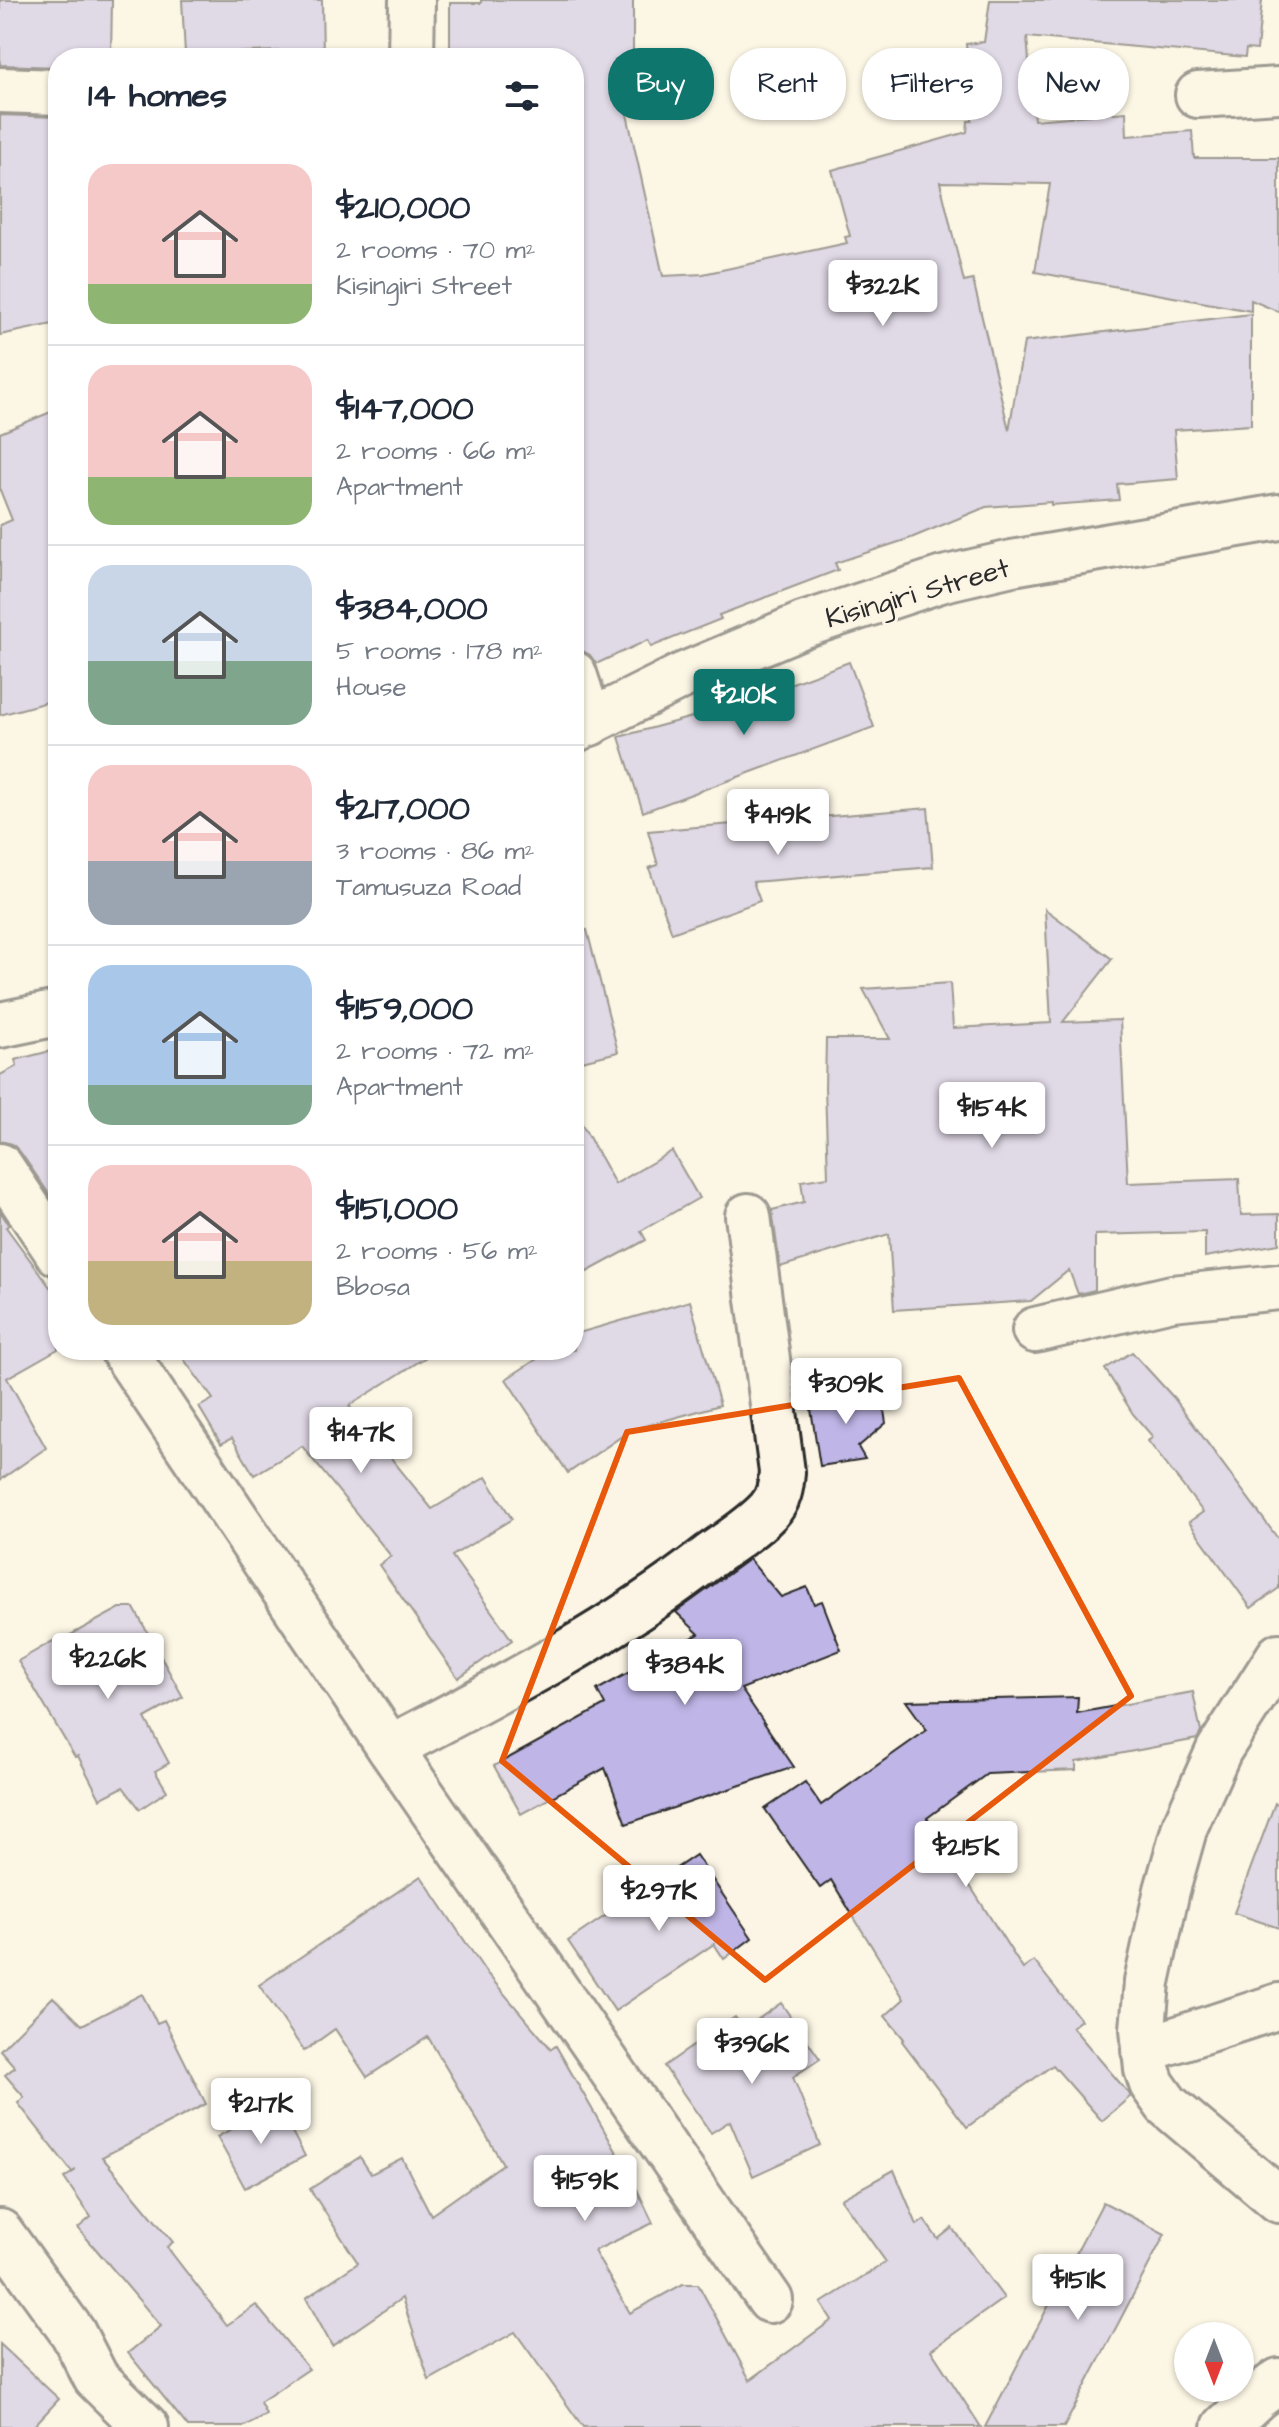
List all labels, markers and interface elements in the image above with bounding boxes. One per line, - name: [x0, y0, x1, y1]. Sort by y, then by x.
- chip: Buy: [608, 48, 714, 120]
- chip: Rent: [730, 48, 846, 120]
- chip: Filters: [862, 48, 1002, 120]
- chip: New: [1018, 48, 1129, 120]
- text: 14 homes: [88, 72, 227, 120]
- icon: filters: [500, 74, 544, 118]
- text: $210,000: [336, 184, 471, 232]
- icon: home: [152, 196, 248, 292]
- text: 2 rooms · 70 m²: [336, 232, 535, 268]
- pin: $322K: [827, 260, 939, 328]
- text: Kisingiri Street: [336, 268, 512, 304]
- text: $322K: [846, 268, 920, 304]
- text: $147,000: [336, 385, 474, 433]
- icon: home: [152, 397, 248, 493]
- text: 2 rooms · 66 m²: [336, 433, 536, 469]
- text: Apartment: [336, 469, 463, 505]
- street label: Kisingiri Street: [821, 548, 1015, 639]
- text: $384,000: [336, 585, 488, 633]
- icon: home: [152, 597, 248, 693]
- text: 5 rooms · 178 m²: [336, 633, 543, 669]
- text: House: [336, 669, 407, 705]
- pin: $210K: [688, 669, 800, 737]
- text: $210K: [712, 677, 776, 713]
- text: $217,000: [336, 785, 470, 833]
- pin: $419K: [722, 789, 834, 857]
- icon: home: [152, 797, 248, 893]
- text: $419K: [745, 797, 811, 833]
- text: 3 rooms · 86 m²: [336, 833, 535, 869]
- text: Tamusuza Road: [336, 869, 521, 905]
- text: $159,000: [336, 985, 473, 1033]
- icon: home: [152, 997, 248, 1093]
- text: 2 rooms · 72 m²: [336, 1033, 534, 1069]
- text: Apartment: [336, 1069, 463, 1105]
- pin: $154K: [936, 1082, 1048, 1150]
- text: $154K: [957, 1090, 1027, 1126]
- text: $151,000: [336, 1185, 458, 1233]
- icon: home: [152, 1197, 248, 1293]
- text: 2 rooms · 56 m²: [336, 1233, 538, 1269]
- text: Bbosa: [336, 1269, 410, 1305]
- pin: $309K: [790, 1358, 902, 1426]
- text: $309K: [809, 1366, 883, 1402]
- pin: $147K: [305, 1407, 417, 1475]
- text: $147K: [327, 1415, 395, 1451]
- pin: $226K: [52, 1633, 164, 1701]
- pin: $384K: [629, 1639, 741, 1707]
- text: $226K: [70, 1641, 146, 1677]
- text: $384K: [646, 1647, 724, 1683]
- pin: $215K: [910, 1821, 1022, 1889]
- text: $215K: [933, 1829, 999, 1865]
- pin: $297K: [603, 1865, 715, 1933]
- text: $297K: [621, 1873, 697, 1909]
- pin: $396K: [696, 2018, 808, 2086]
- text: $396K: [715, 2026, 789, 2062]
- pin: $217K: [205, 2078, 317, 2146]
- text: $217K: [229, 2086, 293, 2122]
- pin: $159K: [529, 2155, 641, 2223]
- text: $159K: [552, 2163, 618, 2199]
- pin: $151K: [1022, 2254, 1134, 2322]
- text: $151K: [1050, 2262, 1106, 2298]
- north arrow: [1174, 2322, 1254, 2402]
- map controls: [1174, 2322, 1254, 2402]

